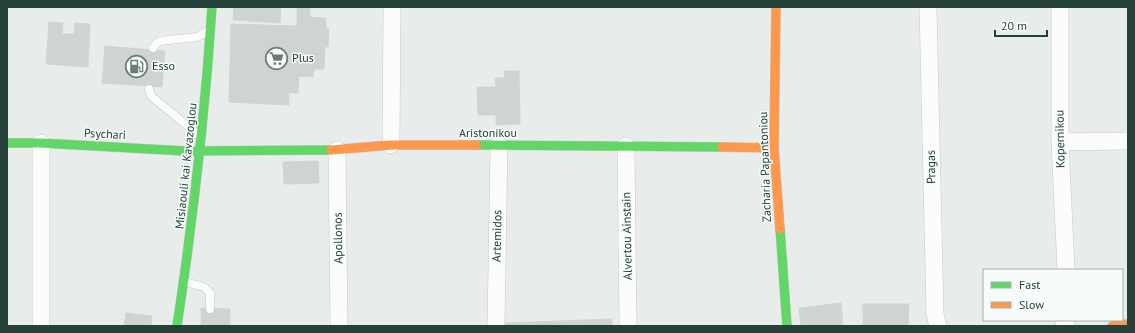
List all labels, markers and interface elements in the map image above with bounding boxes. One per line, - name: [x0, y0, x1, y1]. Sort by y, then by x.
- scale bar: [995, 12, 1047, 38]
- text: 20 m: [1001, 18, 1027, 33]
- supermarket icon: Plus: [264, 45, 290, 71]
- place label: Plus: [292, 50, 314, 65]
- fuel station icon: Esso: [123, 53, 149, 79]
- place label: Esso: [152, 58, 175, 73]
- street label: Misiaouli kai Kavazoglou: [171, 102, 200, 230]
- street label: Kopernikou: [1051, 110, 1068, 168]
- street label: Zacharia Papantoniou: [755, 111, 774, 223]
- street label: Psychari: [84, 125, 126, 142]
- street label: Aristonikou: [459, 125, 517, 140]
- street label: Pragas: [923, 150, 938, 184]
- street label: Alvertou Ainstain: [618, 192, 635, 280]
- street label: Artemidos: [489, 210, 504, 262]
- street label: Apollonos: [330, 212, 345, 264]
- legend: [983, 269, 1123, 321]
- text: Fast: [1019, 277, 1040, 292]
- text: Slow: [1019, 297, 1044, 312]

